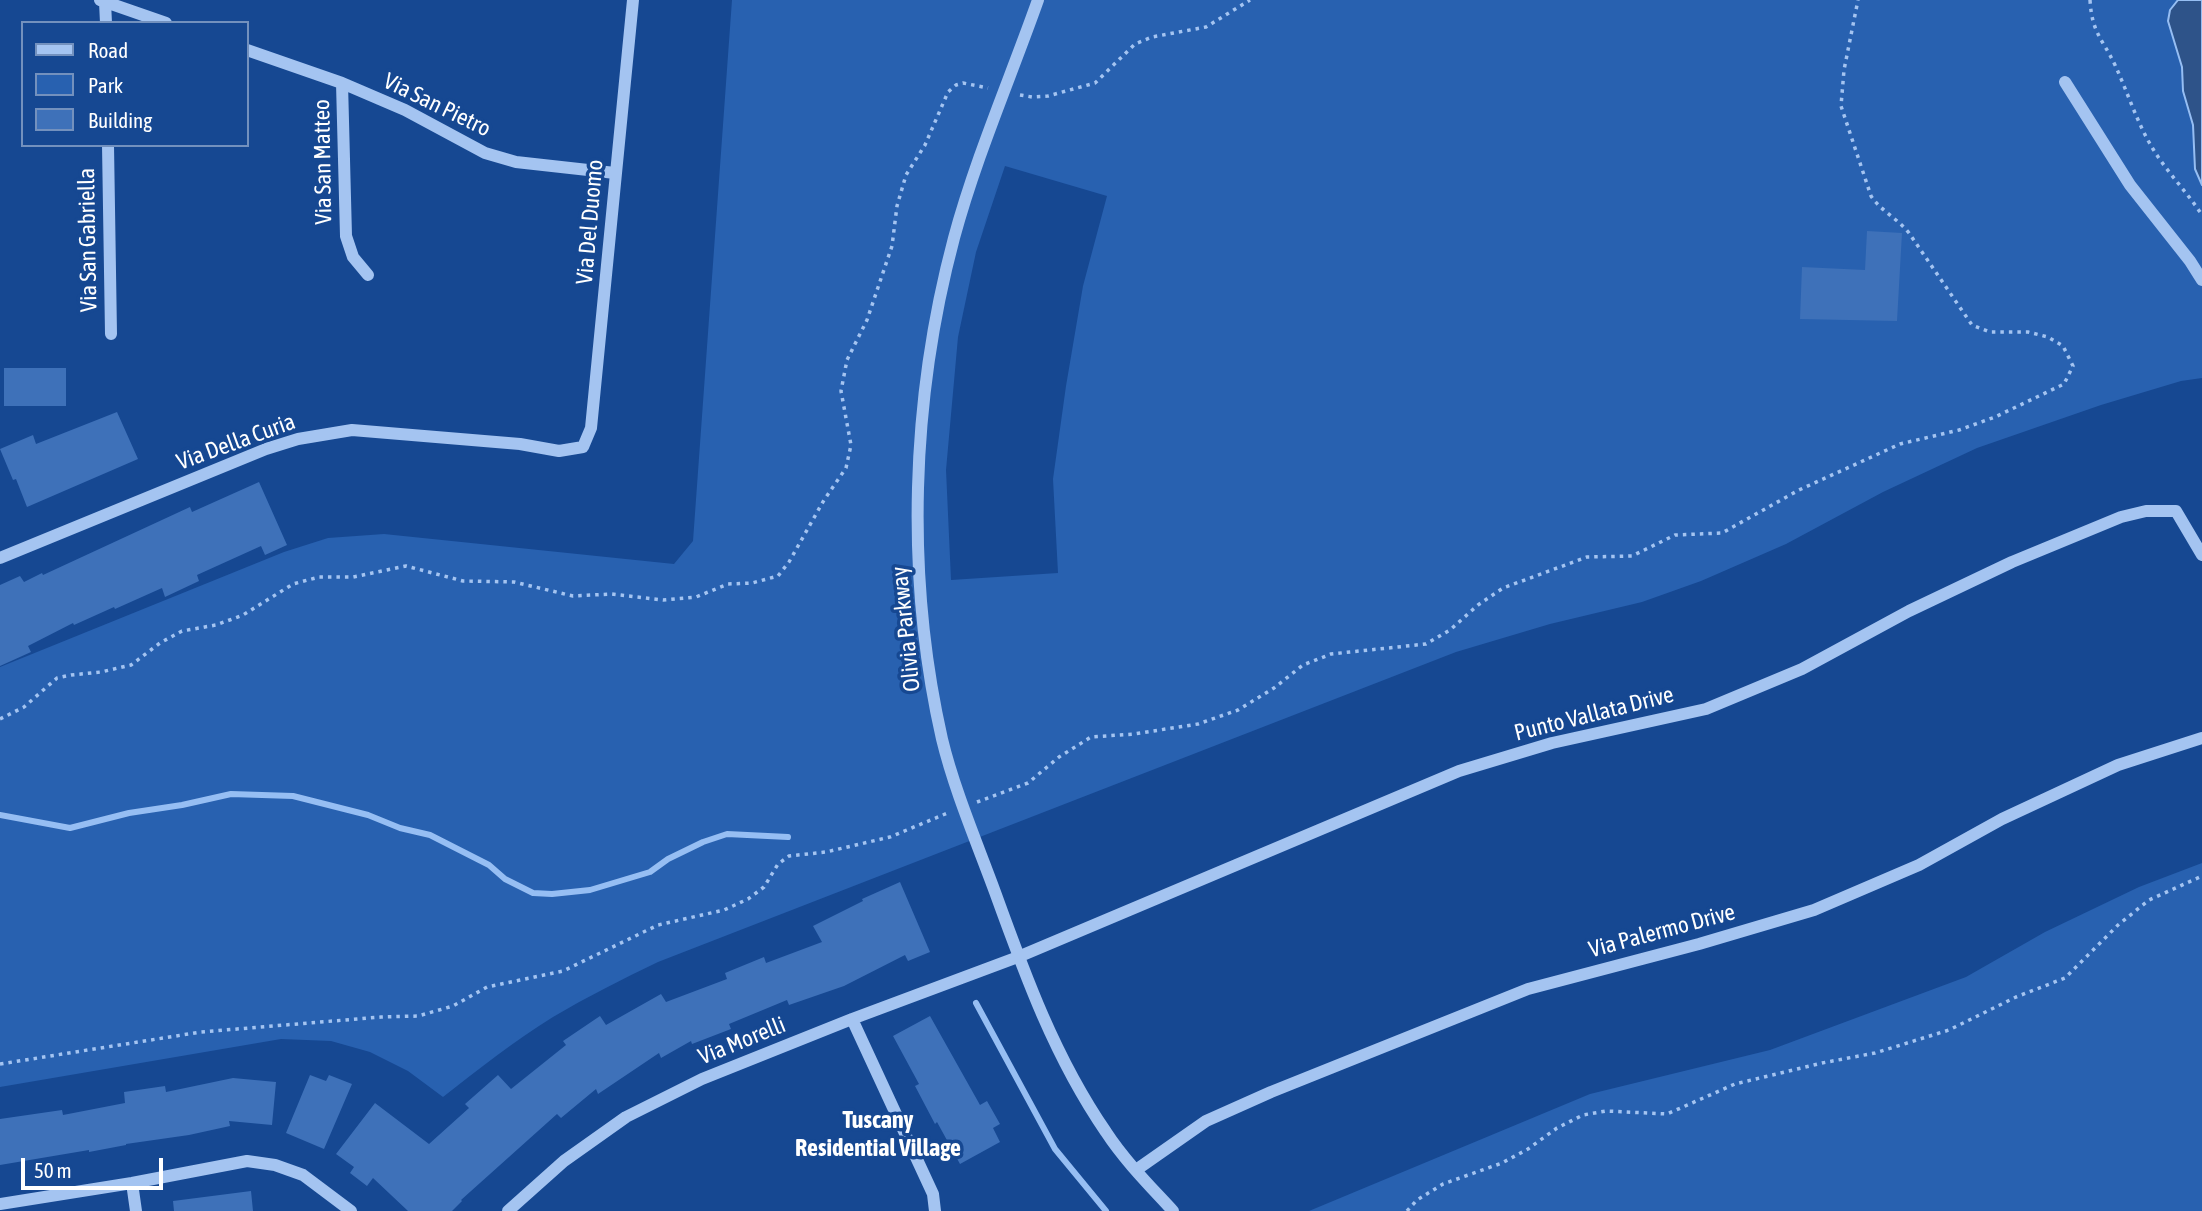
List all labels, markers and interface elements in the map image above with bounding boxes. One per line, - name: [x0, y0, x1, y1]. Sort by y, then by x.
- legend: [21, 21, 248, 147]
- text: Road: [88, 38, 128, 62]
- street label: Via San Pietro: [379, 67, 495, 143]
- text: Park: [88, 73, 123, 97]
- street label: Via San Matteo: [308, 99, 338, 225]
- text: Building: [88, 108, 152, 132]
- street label: Via Del Duomo: [571, 158, 609, 286]
- street label: Via San Gabriella: [73, 168, 103, 312]
- street label: Via Della Curia: [173, 408, 299, 476]
- street label: Olivia Parkway: [886, 565, 926, 693]
- street label: Punto Vallata Drive: [1512, 681, 1676, 747]
- street label: Via Palermo Drive: [1586, 898, 1738, 964]
- street label: Via Morelli: [694, 1011, 790, 1071]
- district label: Tuscany Residential Village: [795, 1106, 961, 1162]
- scale bar: [24, 1144, 166, 1188]
- text: 50 m: [34, 1158, 72, 1182]

